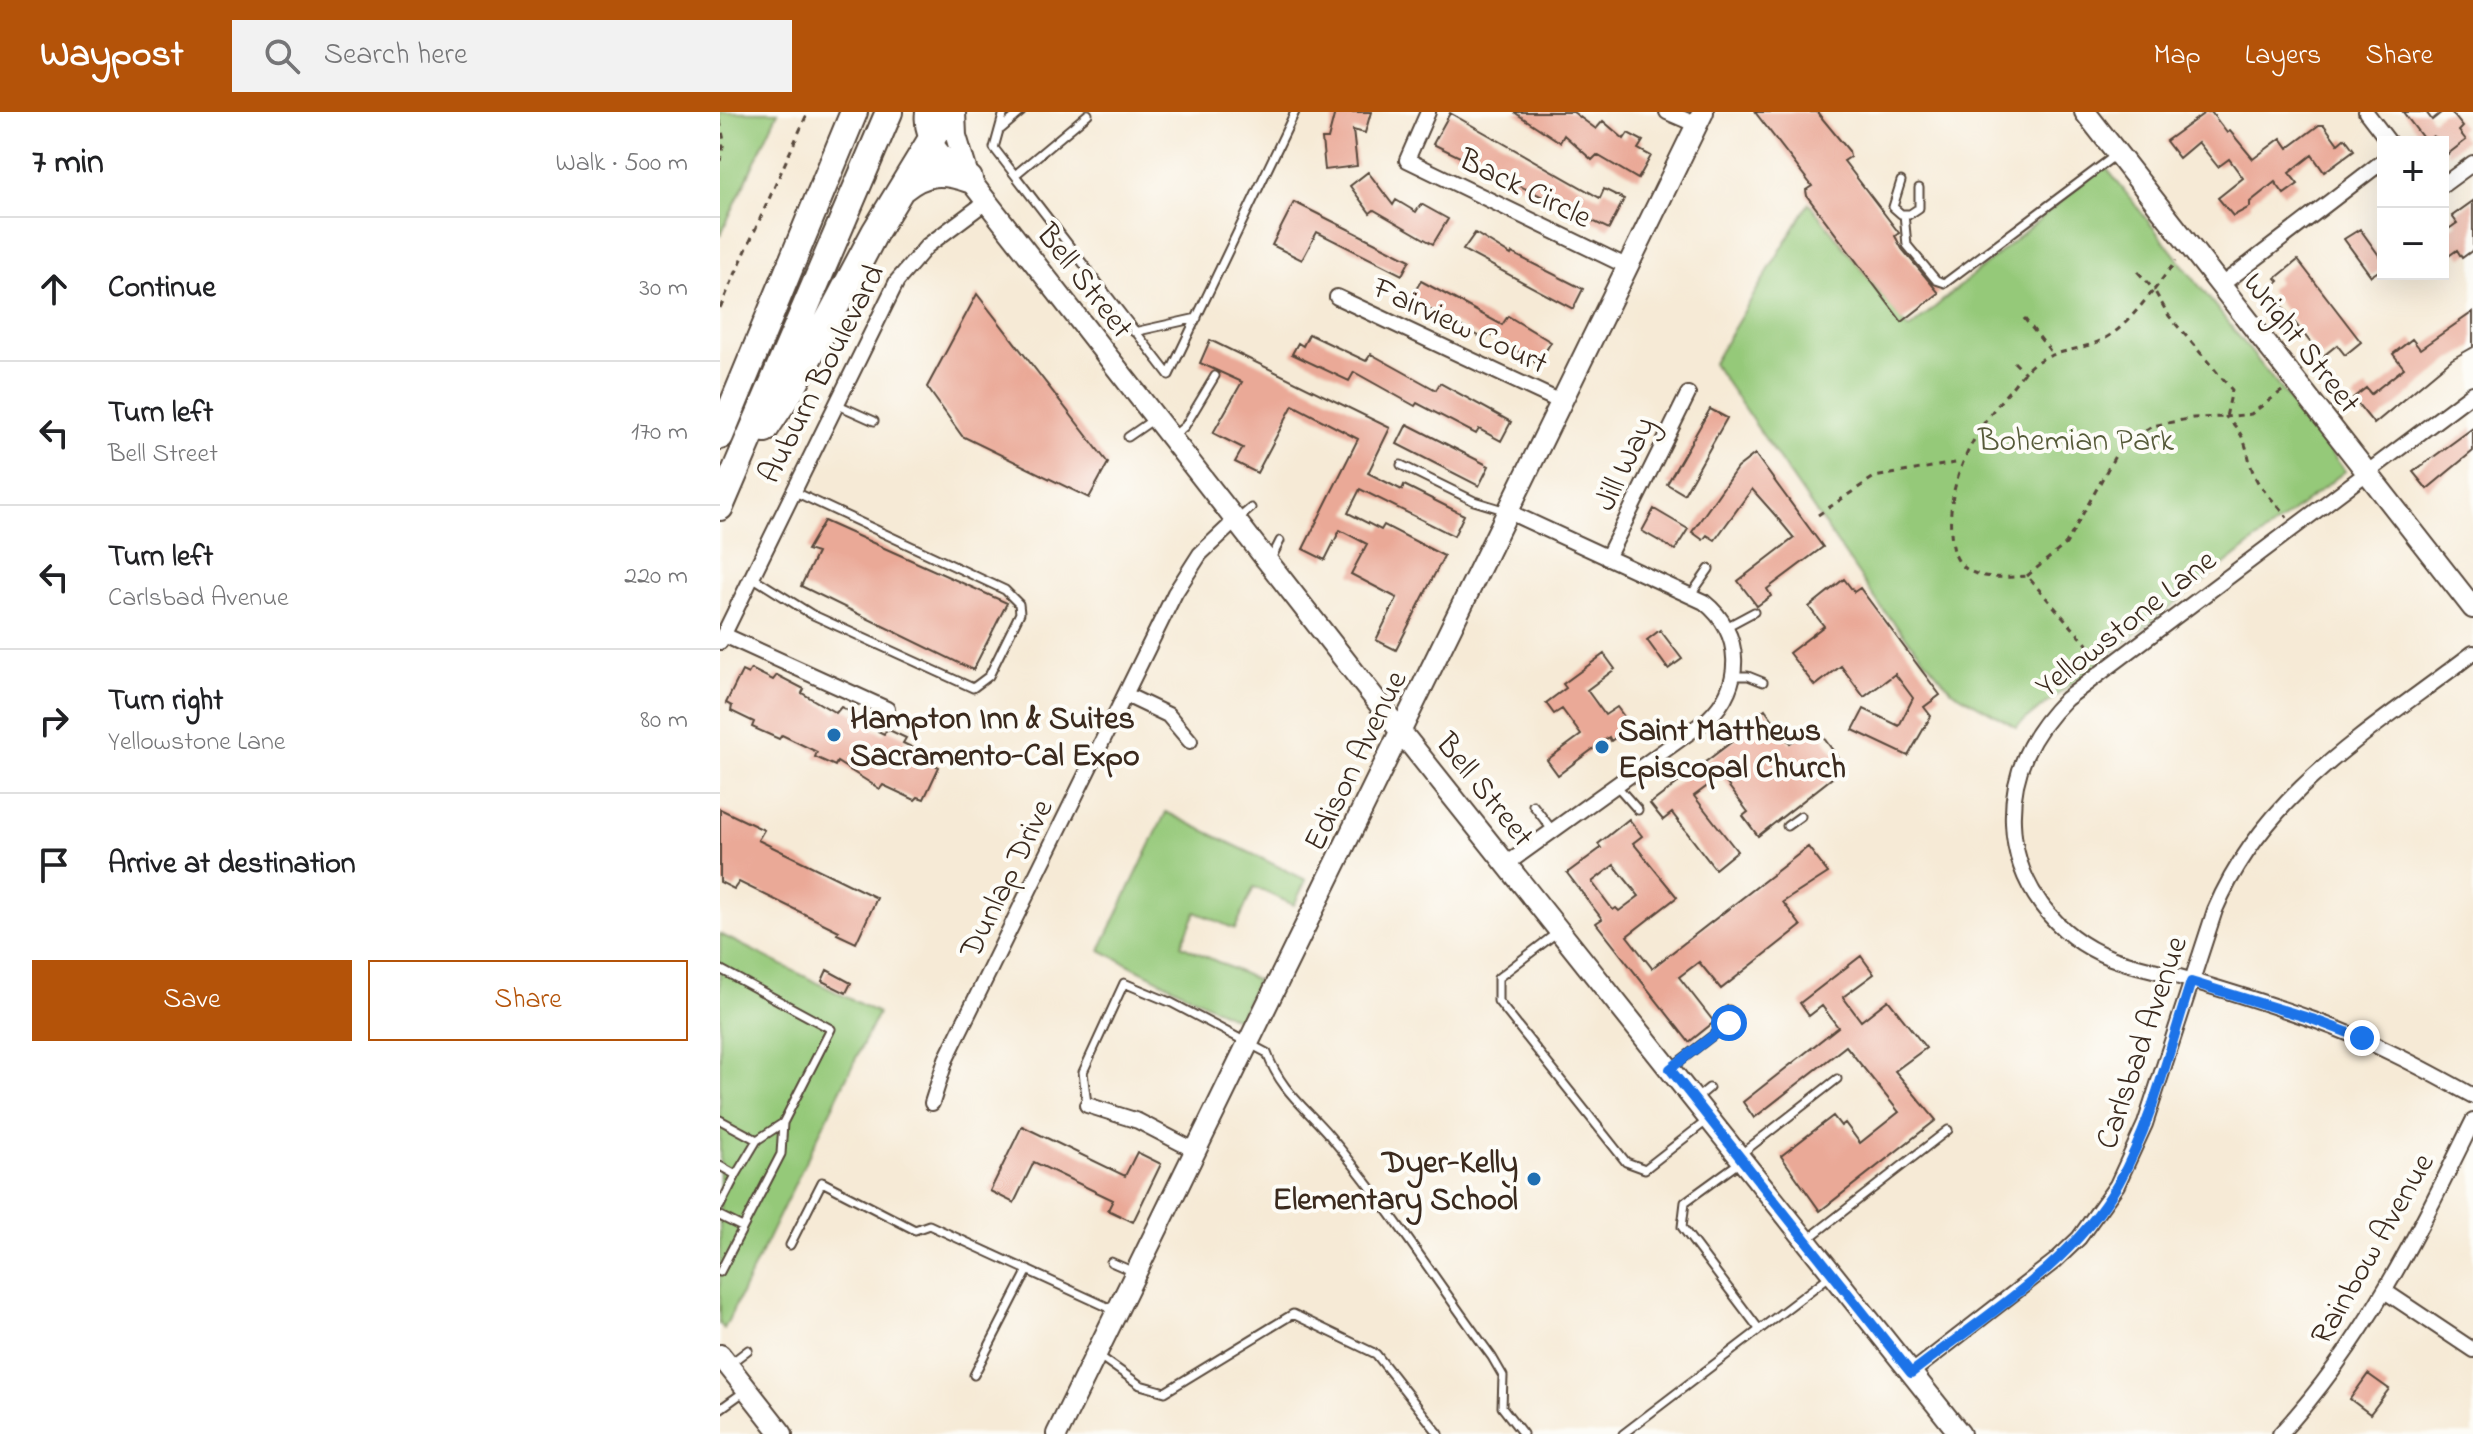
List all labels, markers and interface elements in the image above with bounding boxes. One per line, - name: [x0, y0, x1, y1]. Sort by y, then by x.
- search box: [232, 20, 792, 92]
- text: Waypost: [40, 28, 184, 84]
- icon: search: [260, 34, 304, 78]
- text: Search here: [324, 34, 467, 78]
- text: Map: [2153, 36, 2201, 77]
- text: Layers: [2245, 36, 2321, 77]
- text: Share: [2365, 36, 2433, 77]
- map controls: [2377, 136, 2449, 280]
- button: +: [2377, 136, 2449, 208]
- street label: Back Circle: [1449, 137, 1599, 243]
- text: 7 min: [32, 139, 104, 189]
- text: Walk · 500 m: [556, 145, 688, 183]
- button: −: [2377, 208, 2449, 280]
- street label: Bell Street: [1022, 214, 1144, 350]
- street label: Auburn Boulevard: [748, 257, 899, 492]
- street label: Wright Street: [2230, 263, 2371, 425]
- street label: Fairview Court: [1363, 266, 1555, 388]
- icon: ahead: [32, 267, 76, 311]
- text: Continue: [108, 267, 216, 311]
- text: 30 m: [639, 270, 688, 308]
- text: Turn left: [108, 392, 213, 436]
- street label: Jill Way: [1583, 409, 1669, 520]
- icon: left: [32, 411, 76, 455]
- text: 170 m: [631, 414, 688, 452]
- park label: Bohemian Park: [1977, 419, 2175, 466]
- text: Bell Street: [108, 436, 218, 474]
- text: Turn left: [108, 536, 213, 580]
- street label: Yellowstone Lane: [2027, 539, 2228, 711]
- icon: left: [32, 555, 76, 599]
- text: 220 m: [624, 558, 688, 596]
- text: Carlsbad Avenue: [108, 580, 289, 618]
- street label: Edison Avenue: [1293, 663, 1421, 860]
- text: Turn right: [108, 680, 223, 724]
- place label: Hampton Inn & Suites Sacramento-Cal Expo: [850, 697, 1140, 781]
- icon: right: [32, 699, 76, 743]
- text: 80 m: [640, 702, 688, 740]
- place label: Saint Matthews Episcopal Church: [1618, 709, 1846, 793]
- street label: Bell Street: [1422, 723, 1544, 859]
- text: Yellowstone Lane: [108, 724, 285, 762]
- marker: Hampton Inn & Suites Sacramento-Cal Expo: [825, 726, 843, 744]
- marker: Saint Matthews Episcopal Church: [1593, 738, 1611, 756]
- street label: Dunlap Drive: [949, 791, 1067, 968]
- icon: arrive: [32, 843, 76, 887]
- text: Arrive at destination: [108, 843, 356, 887]
- street label: Carlsbad Avenue: [2085, 930, 2202, 1156]
- button: Save: [32, 960, 352, 1041]
- button: Share: [368, 960, 688, 1041]
- route start: [1711, 1005, 1747, 1041]
- route end: [2344, 1020, 2380, 1056]
- place label: Dyer-Kelly Elementary School: [1273, 1141, 1518, 1226]
- street label: Rainbow Avenue: [2300, 1144, 2448, 1354]
- marker: Dyer-Kelly Elementary School: [1525, 1170, 1543, 1188]

